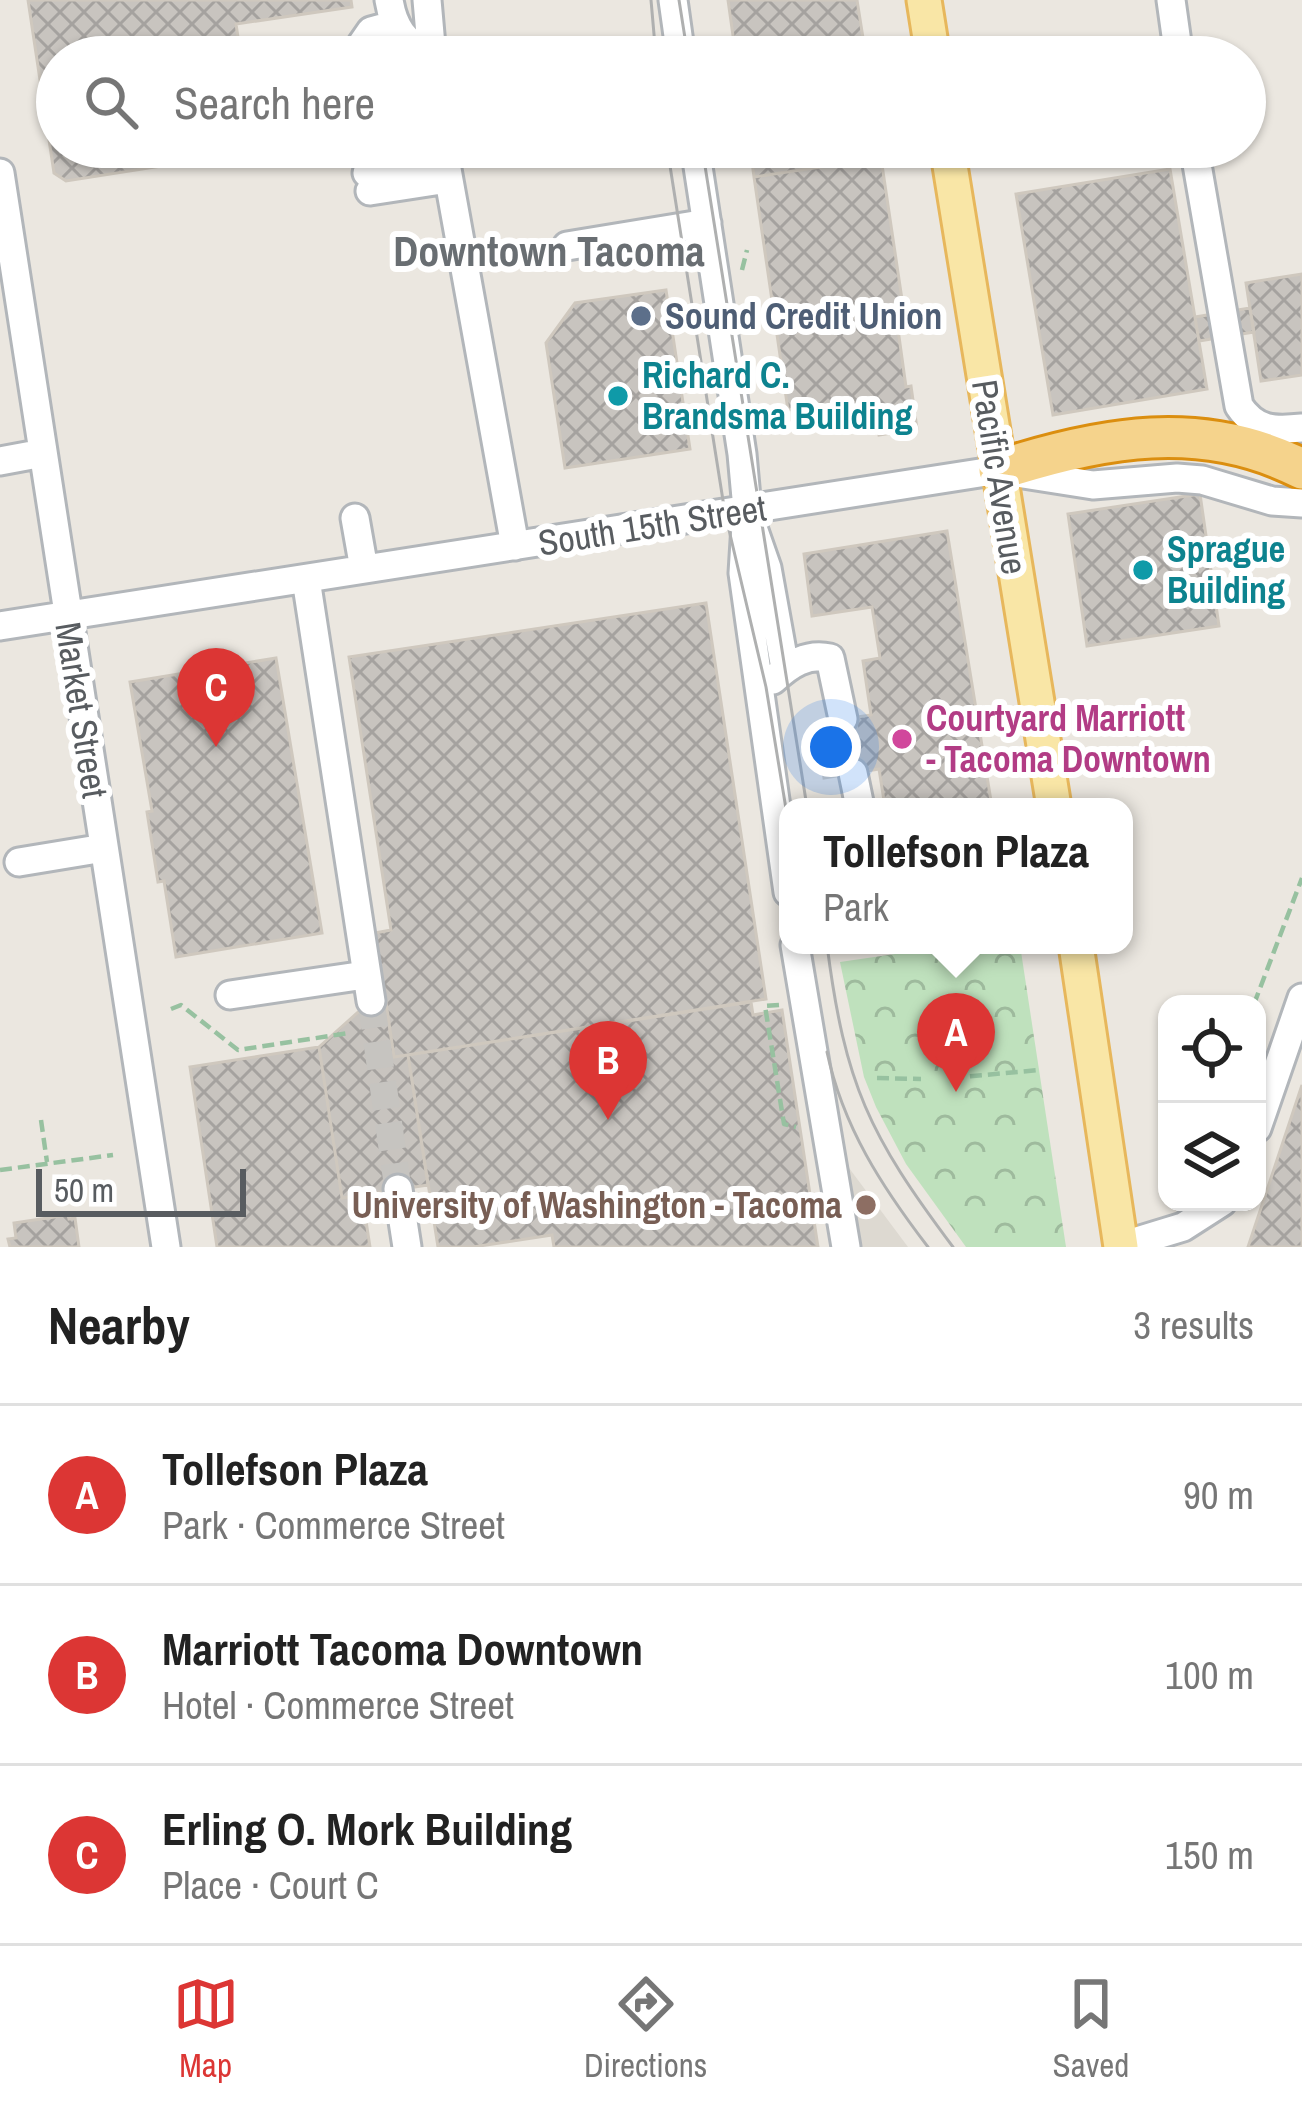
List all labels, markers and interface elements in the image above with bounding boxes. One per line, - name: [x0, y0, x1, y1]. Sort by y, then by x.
- search box: [36, 36, 1266, 168]
- icon: search: [78, 69, 144, 135]
- text: Search here: [174, 72, 375, 133]
- district label: Downtown Tacoma: [393, 223, 705, 279]
- place label: Sound Credit Union: [665, 292, 942, 340]
- marker: Sound Credit Union: [628, 303, 654, 329]
- place label: Richard C. Brandsma Building: [642, 351, 913, 440]
- street label: Pacific Avenue: [961, 376, 1039, 578]
- marker: Richard C. Brandsma Building: [605, 383, 631, 409]
- street label: South 15th Street: [535, 483, 769, 567]
- place label: Sprague Building: [1167, 525, 1285, 614]
- marker: Sprague Building: [1130, 557, 1156, 583]
- street label: Market Street: [44, 619, 120, 801]
- pin: C: [177, 648, 255, 747]
- place label: Courtyard Marriott - Tacoma Downtown: [926, 694, 1211, 783]
- your location: [801, 717, 861, 777]
- marker: Courtyard Marriott - Tacoma Downtown: [889, 726, 915, 752]
- popup: [779, 798, 1133, 954]
- text: Tollefson Plaza: [823, 820, 1089, 881]
- text: Park: [823, 881, 889, 933]
- pin: A: [917, 993, 995, 1092]
- map controls: [1158, 995, 1266, 1211]
- button: locate: [1158, 995, 1266, 1103]
- pin: B: [569, 1021, 647, 1120]
- button: layers: [1158, 1103, 1266, 1211]
- scale bar: [36, 1163, 246, 1216]
- text: 50 m: [54, 1168, 114, 1212]
- place label: University of Washington - Tacoma: [351, 1181, 843, 1229]
- marker: University of Washington - Tacoma: [853, 1192, 879, 1218]
- text: Nearby: [48, 1291, 190, 1360]
- text: 3 results: [1133, 1299, 1254, 1351]
- text: Tollefson Plaza: [162, 1438, 428, 1499]
- text: A: [75, 1469, 99, 1521]
- text: 90 m: [1183, 1469, 1254, 1521]
- text: Park · Commerce Street: [162, 1499, 505, 1551]
- text: Marriott Tacoma Downtown: [162, 1618, 643, 1679]
- text: B: [75, 1649, 99, 1701]
- text: 100 m: [1165, 1649, 1254, 1701]
- text: Hotel · Commerce Street: [162, 1679, 514, 1731]
- text: Erling O. Mork Building: [162, 1798, 572, 1859]
- text: C: [75, 1829, 99, 1881]
- text: 150 m: [1165, 1829, 1254, 1881]
- text: Place · Court C: [162, 1859, 379, 1911]
- tab: Map: [173, 1971, 239, 2087]
- tab: Directions: [584, 1971, 707, 2087]
- tab: Saved: [1053, 1971, 1129, 2087]

